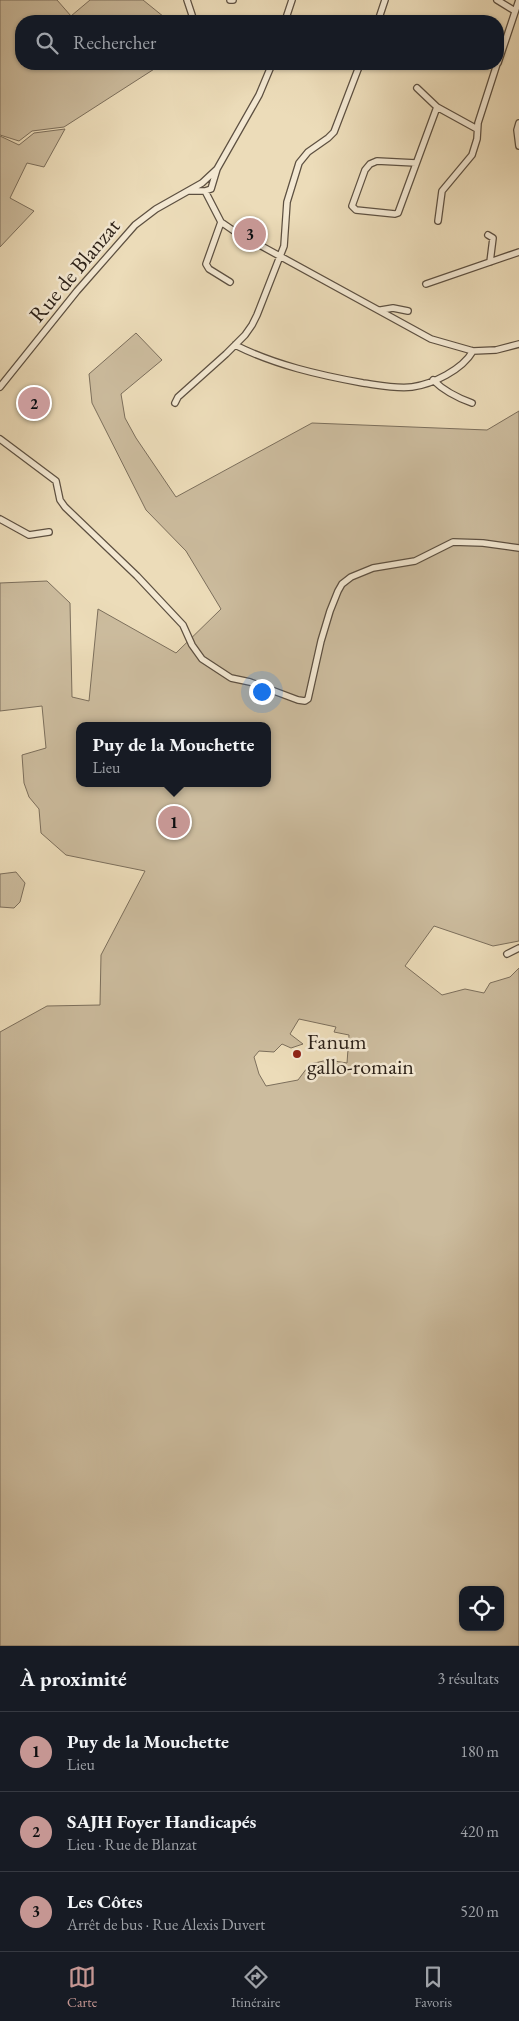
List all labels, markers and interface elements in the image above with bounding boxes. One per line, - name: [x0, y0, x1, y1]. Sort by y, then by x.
- search box: [15, 15, 504, 70]
- icon: search: [33, 29, 61, 57]
- text: Rechercher: [73, 30, 156, 55]
- street label: Rue de Blanzat: [22, 212, 126, 328]
- pin: 3: [234, 215, 266, 253]
- pin: 2: [18, 384, 50, 422]
- your location: [249, 679, 275, 705]
- popup: [76, 722, 271, 787]
- text: Puy de la Mouchette: [93, 732, 254, 757]
- text: Lieu: [93, 757, 120, 778]
- pin: 1: [158, 803, 190, 841]
- place label: Fanum gallo-romain: [307, 1027, 414, 1081]
- marker: Fanum gallo-romain: [291, 1048, 303, 1060]
- map controls: [459, 1586, 504, 1631]
- button: locate: [459, 1586, 504, 1631]
- text: À proximité: [20, 1665, 127, 1692]
- text: 3 résultats: [437, 1668, 499, 1689]
- text: Puy de la Mouchette: [67, 1729, 229, 1754]
- text: 1: [32, 1741, 40, 1762]
- text: 180 m: [460, 1741, 499, 1762]
- text: Lieu: [67, 1754, 95, 1775]
- text: SAJH Foyer Handicapés: [67, 1809, 256, 1834]
- text: 2: [32, 1821, 40, 1842]
- text: 420 m: [460, 1821, 499, 1842]
- text: Lieu · Rue de Blanzat: [67, 1834, 197, 1855]
- text: Les Côtes: [67, 1889, 142, 1914]
- text: 3: [32, 1901, 40, 1922]
- text: 520 m: [460, 1901, 499, 1922]
- text: Arrêt de bus · Rue Alexis Duvert: [67, 1914, 265, 1935]
- tab: Carte: [67, 1963, 97, 2011]
- tab: Itinéraire: [231, 1963, 280, 2011]
- tab: Favoris: [415, 1963, 452, 2011]

